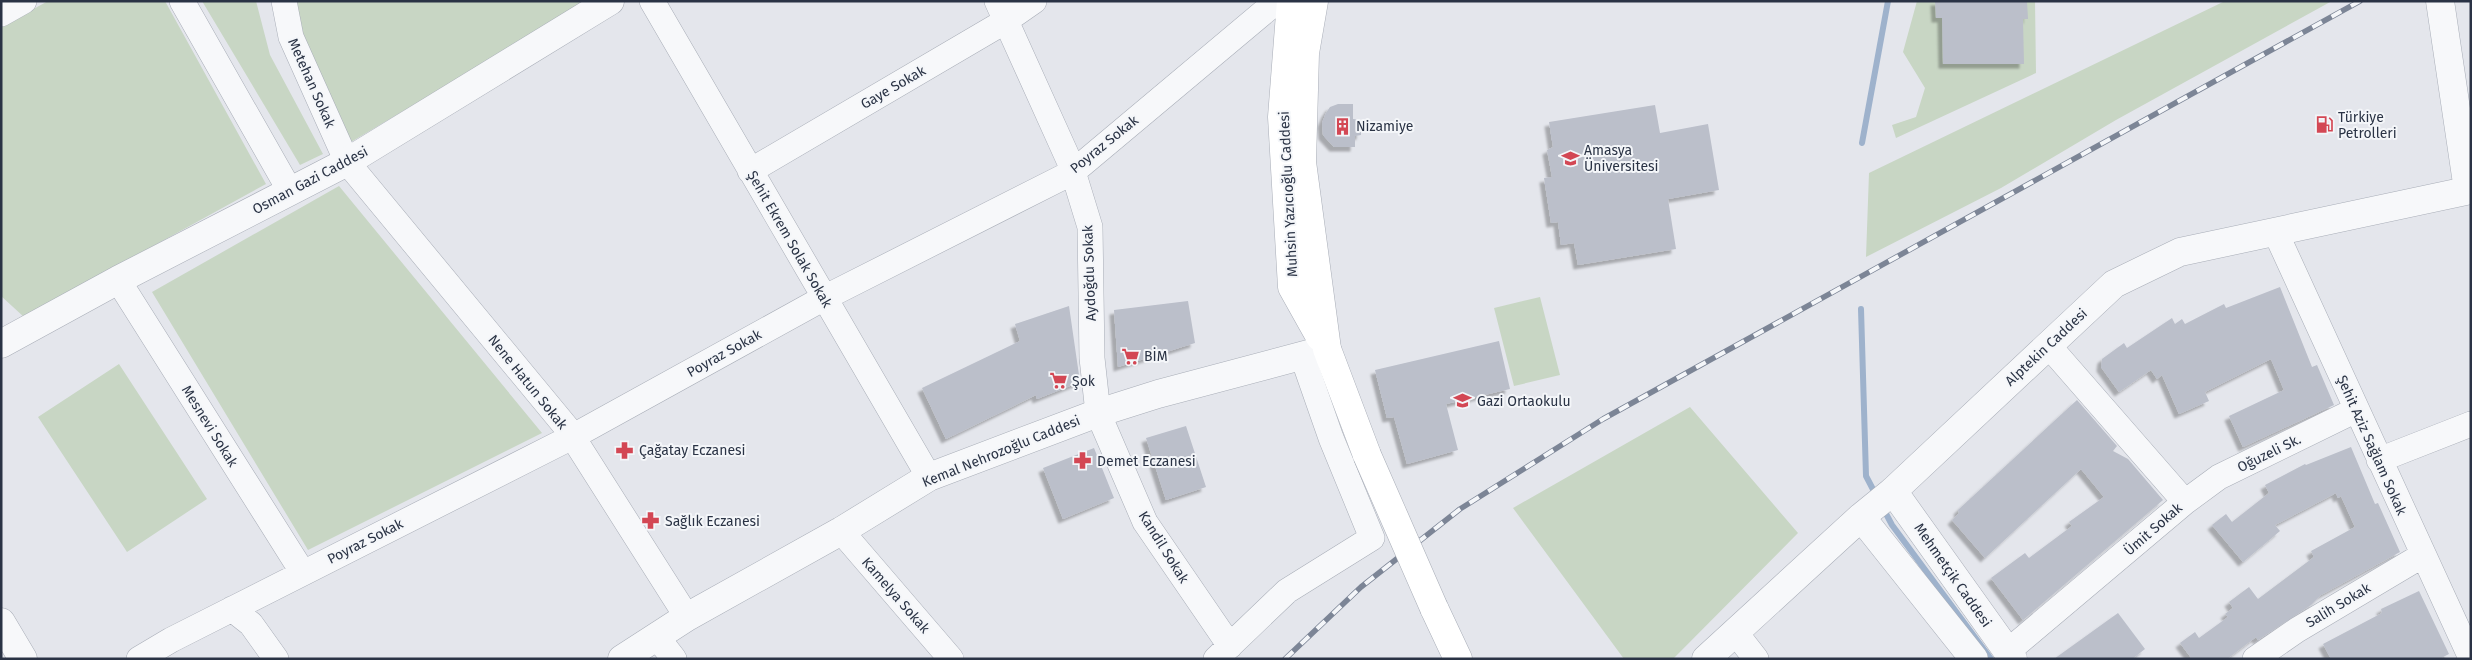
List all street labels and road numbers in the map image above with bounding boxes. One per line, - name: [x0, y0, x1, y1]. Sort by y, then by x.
- street label: Metehan Sokak: [284, 36, 339, 131]
- street label: Gaye Sokak: [858, 62, 929, 113]
- street label: Poyraz Sokak: [1067, 111, 1142, 177]
- street label: Muhsin Yazıcıoğlu Caddesi: [1276, 111, 1301, 277]
- street label: Osman Gazi Caddesi: [250, 143, 371, 218]
- street label: Şehit Ekrem Solak Sokak: [743, 168, 836, 311]
- street label: Aydoğdu Sokak: [1079, 224, 1100, 321]
- street label: Alptekin Caddesi: [2002, 305, 2091, 390]
- street label: Poyraz Sokak: [684, 326, 765, 381]
- street label: Nene Hatun Sokak: [484, 332, 571, 434]
- street label: Şehit Aziz Sağlam Sokak: [2333, 373, 2410, 519]
- street label: Mesnevi Sokak: [178, 382, 242, 471]
- street label: Kemal Nehrozoğlu Caddesi: [920, 412, 1083, 491]
- street label: Oğuzeli Sk.: [2235, 431, 2304, 476]
- street label: Ümit Sokak: [2120, 498, 2187, 559]
- street label: Kandil Sokak: [1135, 508, 1193, 587]
- street label: Poyraz Sokak: [325, 515, 407, 568]
- street label: Mehmetçik Caddesi: [1910, 520, 1995, 631]
- street label: Kamelya Sokak: [858, 554, 934, 637]
- street label: Salih Sokak: [2303, 579, 2374, 631]

